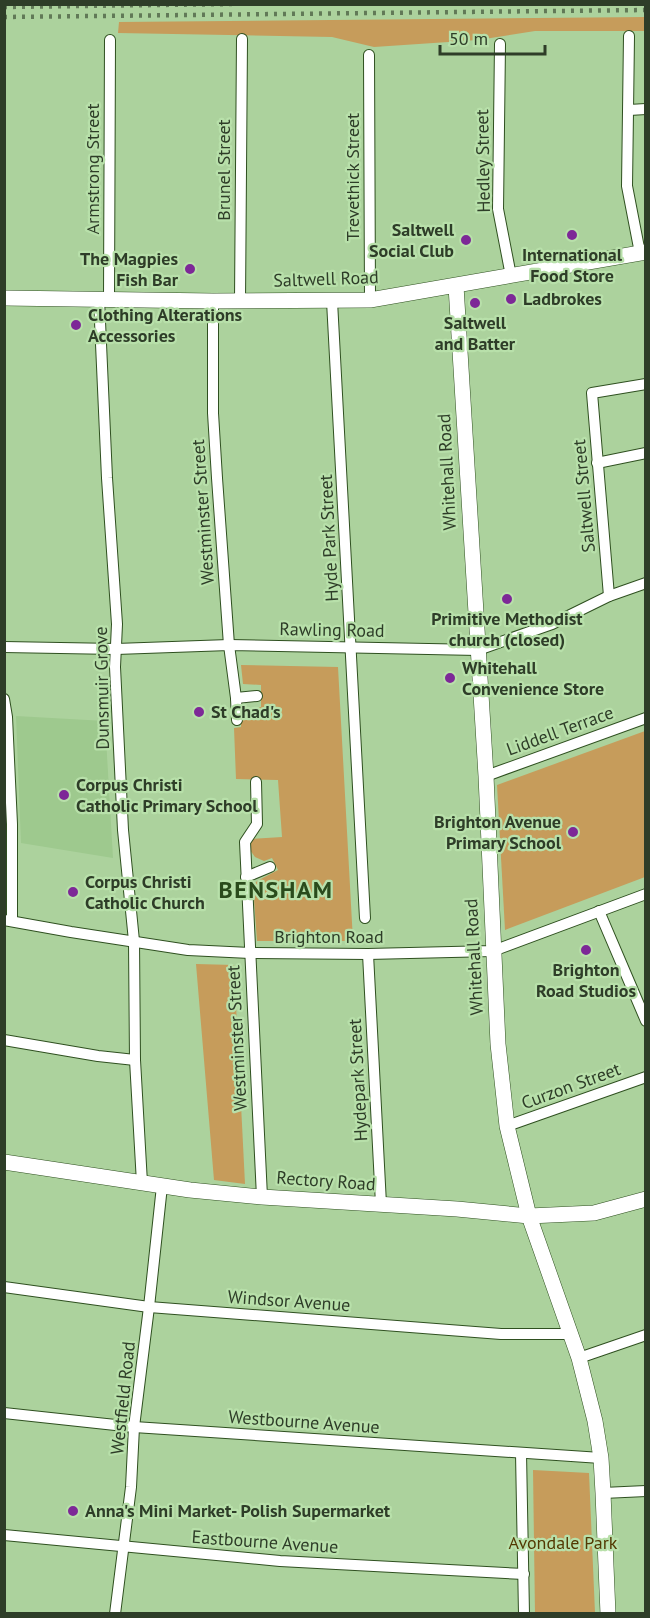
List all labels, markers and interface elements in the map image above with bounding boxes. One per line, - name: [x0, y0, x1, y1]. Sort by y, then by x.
- scale bar: [440, 18, 545, 56]
- text: 50 m: [449, 27, 488, 50]
- street label: Armstrong Street: [81, 103, 104, 235]
- street label: Hedley Street: [470, 109, 495, 213]
- street label: Trevethick Street: [341, 113, 364, 241]
- street label: Brunel Street: [212, 119, 235, 221]
- place label: Saltwell Social Club: [369, 218, 455, 262]
- marker: International Food Store: [565, 228, 579, 242]
- marker: Saltwell Social Club: [459, 233, 473, 247]
- place label: International Food Store: [522, 243, 623, 287]
- place label: The Magpies Fish Bar: [80, 247, 179, 291]
- marker: The Magpies Fish Bar: [183, 262, 197, 276]
- street label: Saltwell Road: [273, 265, 379, 292]
- place label: Ladbrokes: [523, 287, 602, 310]
- marker: Ladbrokes: [504, 292, 518, 306]
- marker: Saltwell and Batter: [468, 296, 482, 310]
- place label: Clothing Alterations Accessories: [88, 303, 243, 347]
- place label: Saltwell and Batter: [435, 311, 516, 355]
- marker: Clothing Alterations Accessories: [69, 318, 83, 332]
- street label: Whitehall Road: [432, 413, 461, 531]
- street label: Westminster Street: [186, 439, 219, 586]
- street label: Saltwell Street: [567, 439, 600, 553]
- street label: Hyde Park Street: [314, 474, 343, 602]
- marker: Primitive Methodist church (closed): [500, 592, 514, 606]
- place label: Primitive Methodist church (closed): [431, 607, 583, 651]
- street label: Rawling Road: [279, 617, 385, 642]
- street label: Dunsmuir Grove: [89, 626, 114, 750]
- place label: Whitehall Convenience Store: [462, 656, 604, 700]
- marker: Whitehall Convenience Store: [443, 671, 457, 685]
- place label: St Chad's: [211, 700, 281, 723]
- street label: Liddell Terrace: [503, 701, 617, 761]
- marker: St Chad's: [192, 705, 206, 719]
- place label: Corpus Christi Catholic Primary School: [76, 773, 258, 817]
- marker: Corpus Christi Catholic Primary School: [57, 788, 71, 802]
- place label: Brighton Avenue Primary School: [434, 810, 562, 854]
- marker: Brighton Avenue Primary School: [566, 825, 580, 839]
- place label: Corpus Christi Catholic Church: [85, 870, 205, 914]
- district label: BENSHAM: [218, 874, 334, 905]
- marker: Corpus Christi Catholic Church: [66, 885, 80, 899]
- street label: Whitehall Road: [459, 898, 488, 1016]
- street label: Brighton Road: [274, 925, 384, 948]
- marker: Brighton Road Studios: [579, 943, 593, 957]
- place label: Brighton Road Studios: [536, 958, 636, 1002]
- street label: Westminster Street: [221, 965, 252, 1111]
- street label: Hydepark Street: [343, 1018, 372, 1142]
- street label: Curzon Street: [518, 1057, 624, 1114]
- street label: Rectory Road: [276, 1166, 376, 1195]
- street label: Windsor Avenue: [227, 1285, 351, 1316]
- street label: Westfield Road: [105, 1340, 140, 1456]
- street label: Westbourne Avenue: [228, 1405, 380, 1438]
- place label: Anna's Mini Market- Polish Supermarket: [85, 1499, 391, 1522]
- marker: Anna's Mini Market- Polish Supermarket: [66, 1504, 80, 1518]
- street label: Eastbourne Avenue: [191, 1525, 339, 1558]
- park label: Avondale Park: [509, 1531, 618, 1554]

